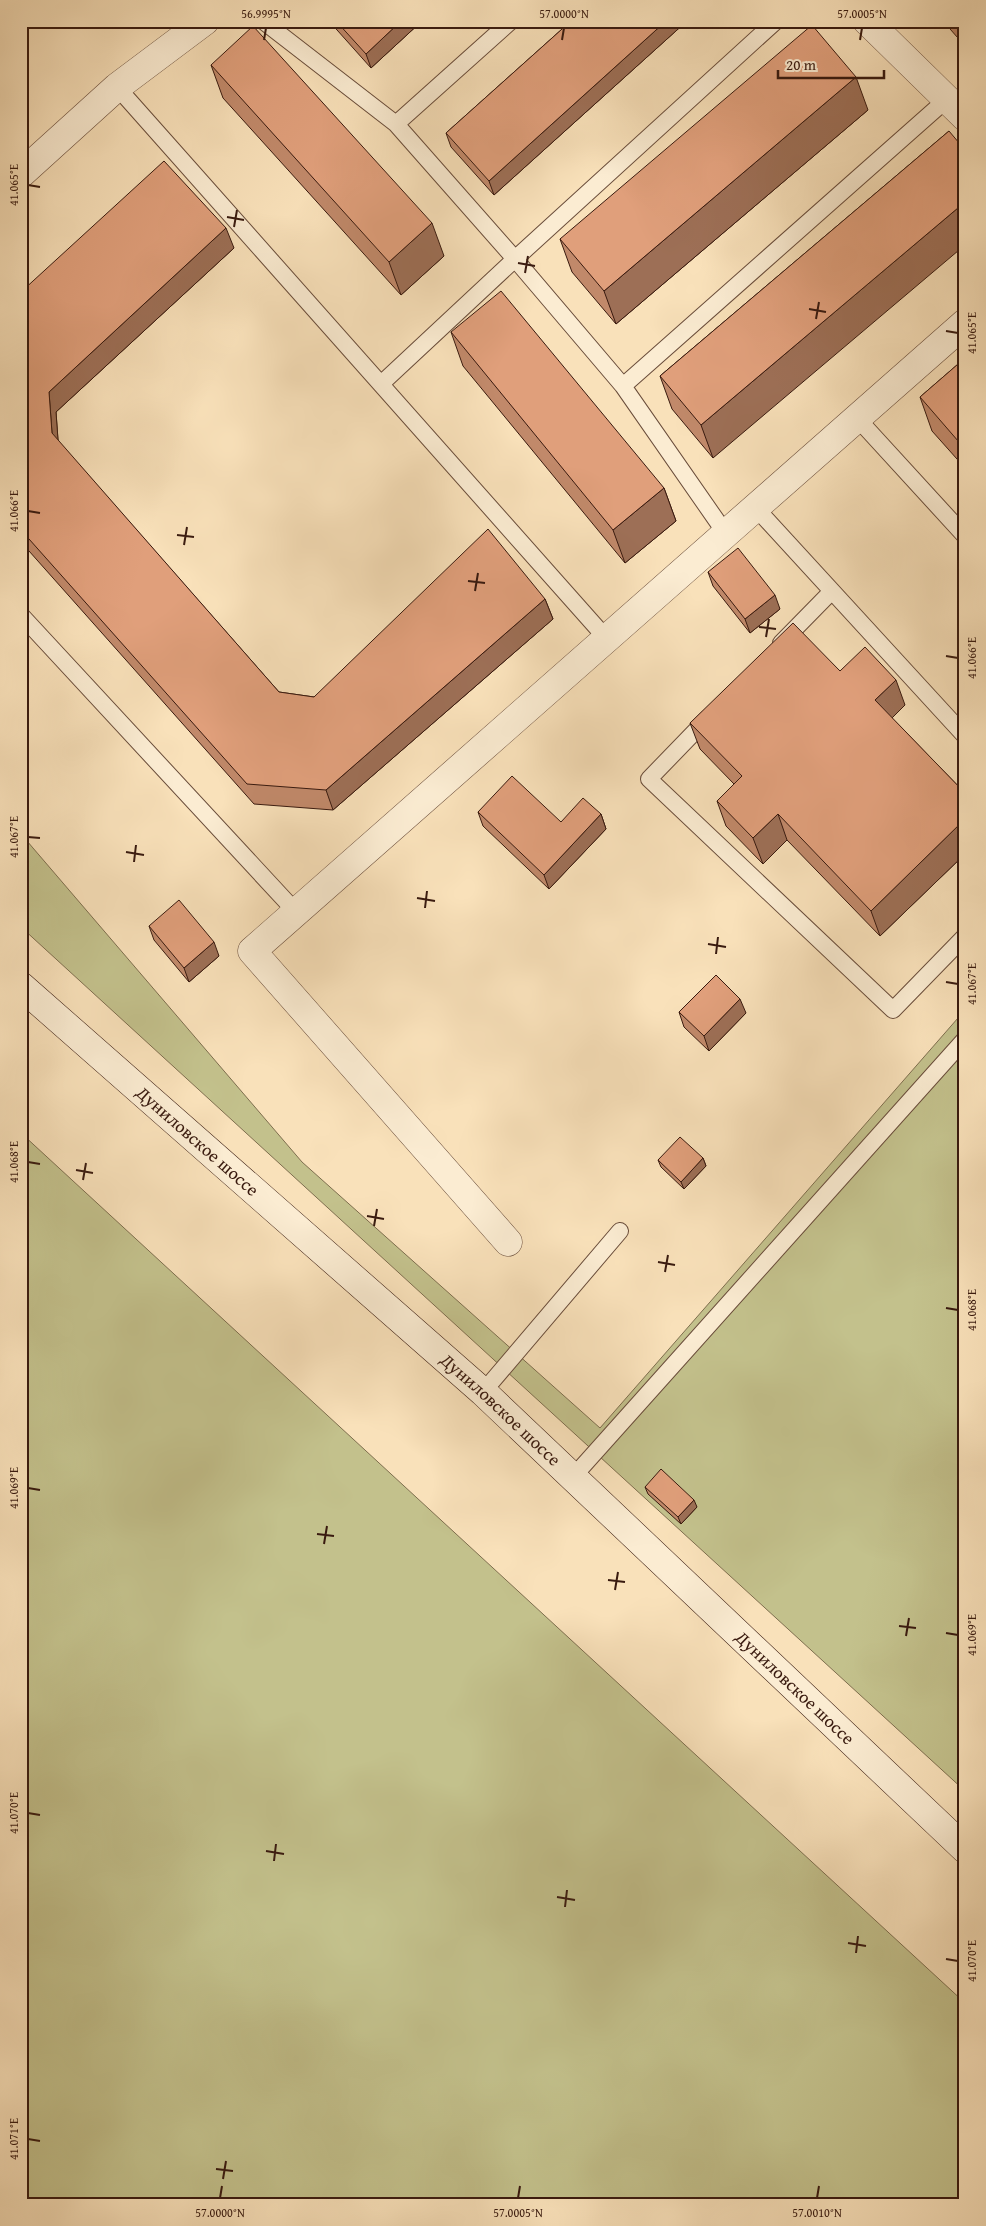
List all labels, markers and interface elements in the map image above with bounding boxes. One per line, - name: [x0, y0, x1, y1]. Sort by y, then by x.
- text: 56.9995°N: [241, 5, 291, 22]
- text: 57.0000°N: [539, 5, 589, 22]
- text: 57.0005°N: [837, 5, 887, 22]
- scale bar: [778, 48, 885, 80]
- text: 20 m: [786, 54, 817, 75]
- text: 41.065°E: [5, 164, 22, 206]
- text: 41.065°E: [963, 312, 980, 354]
- text: 41.066°E: [5, 490, 22, 532]
- text: 41.066°E: [963, 637, 980, 679]
- text: 41.067°E: [5, 816, 22, 858]
- text: 41.067°E: [963, 963, 980, 1005]
- street label: Дуниловское шоссе: [130, 1078, 265, 1202]
- text: 41.068°E: [5, 1141, 22, 1183]
- text: 41.068°E: [963, 1289, 980, 1331]
- street label: Дуниловское шоссе: [434, 1346, 567, 1472]
- text: 41.069°E: [5, 1467, 22, 1509]
- text: 41.069°E: [963, 1614, 980, 1656]
- street label: Дуниловское шоссе: [729, 1623, 861, 1751]
- text: 41.070°E: [5, 1792, 22, 1834]
- text: 41.070°E: [963, 1940, 980, 1982]
- text: 41.071°E: [5, 2118, 22, 2160]
- text: 57.0000°N: [195, 2204, 245, 2221]
- text: 57.0005°N: [493, 2204, 543, 2221]
- text: 57.0010°N: [792, 2204, 842, 2221]

